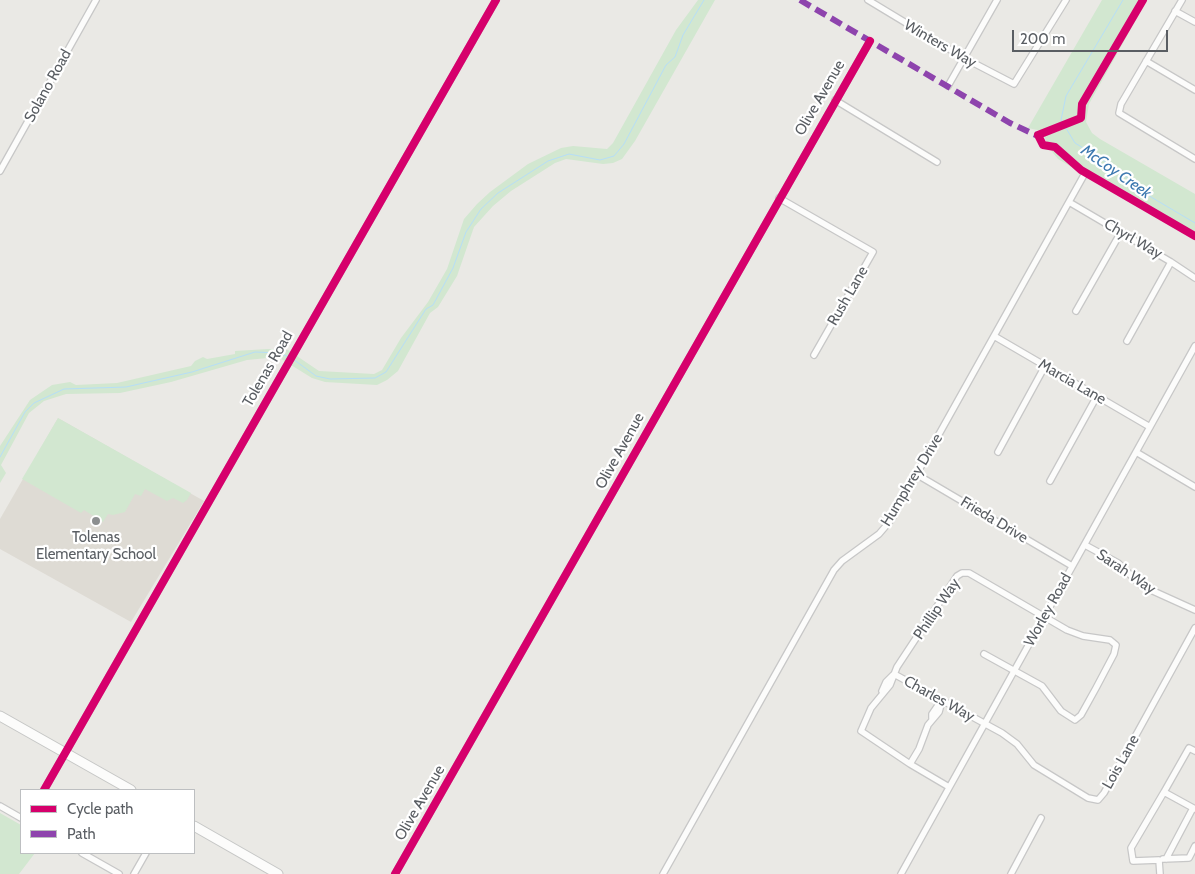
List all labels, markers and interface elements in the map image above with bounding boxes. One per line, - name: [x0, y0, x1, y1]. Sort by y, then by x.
- street label: Winters Way: [901, 16, 979, 72]
- scale bar: [1015, 20, 1171, 52]
- text: 200 m: [1020, 30, 1065, 48]
- street label: Solano Road: [21, 47, 75, 125]
- street label: Olive Avenue: [791, 57, 849, 139]
- water label: McCoy Creek: [1077, 141, 1155, 203]
- street label: Chyrl Way: [1101, 215, 1165, 263]
- street label: Rush Lane: [824, 263, 872, 329]
- street label: Tolenas Road: [239, 328, 297, 410]
- street label: Marcia Lane: [1035, 355, 1109, 409]
- street label: Olive Avenue: [592, 410, 648, 492]
- street label: Humphrey Drive: [877, 431, 947, 529]
- street label: Frieda Drive: [957, 493, 1031, 547]
- marker: Tolenas Elementary School: [90, 515, 102, 527]
- place label: Tolenas Elementary School: [36, 529, 156, 564]
- street label: Sarah Way: [1093, 546, 1159, 598]
- street label: Worley Road: [1020, 570, 1076, 650]
- street label: Phillip Way: [910, 575, 964, 643]
- street label: Charles Way: [900, 672, 978, 726]
- street label: Lois Lane: [1099, 732, 1143, 792]
- street label: Olive Avenue: [391, 762, 449, 844]
- legend: [20, 789, 195, 854]
- text: Cycle path: [67, 800, 133, 818]
- text: Path: [67, 825, 96, 843]

